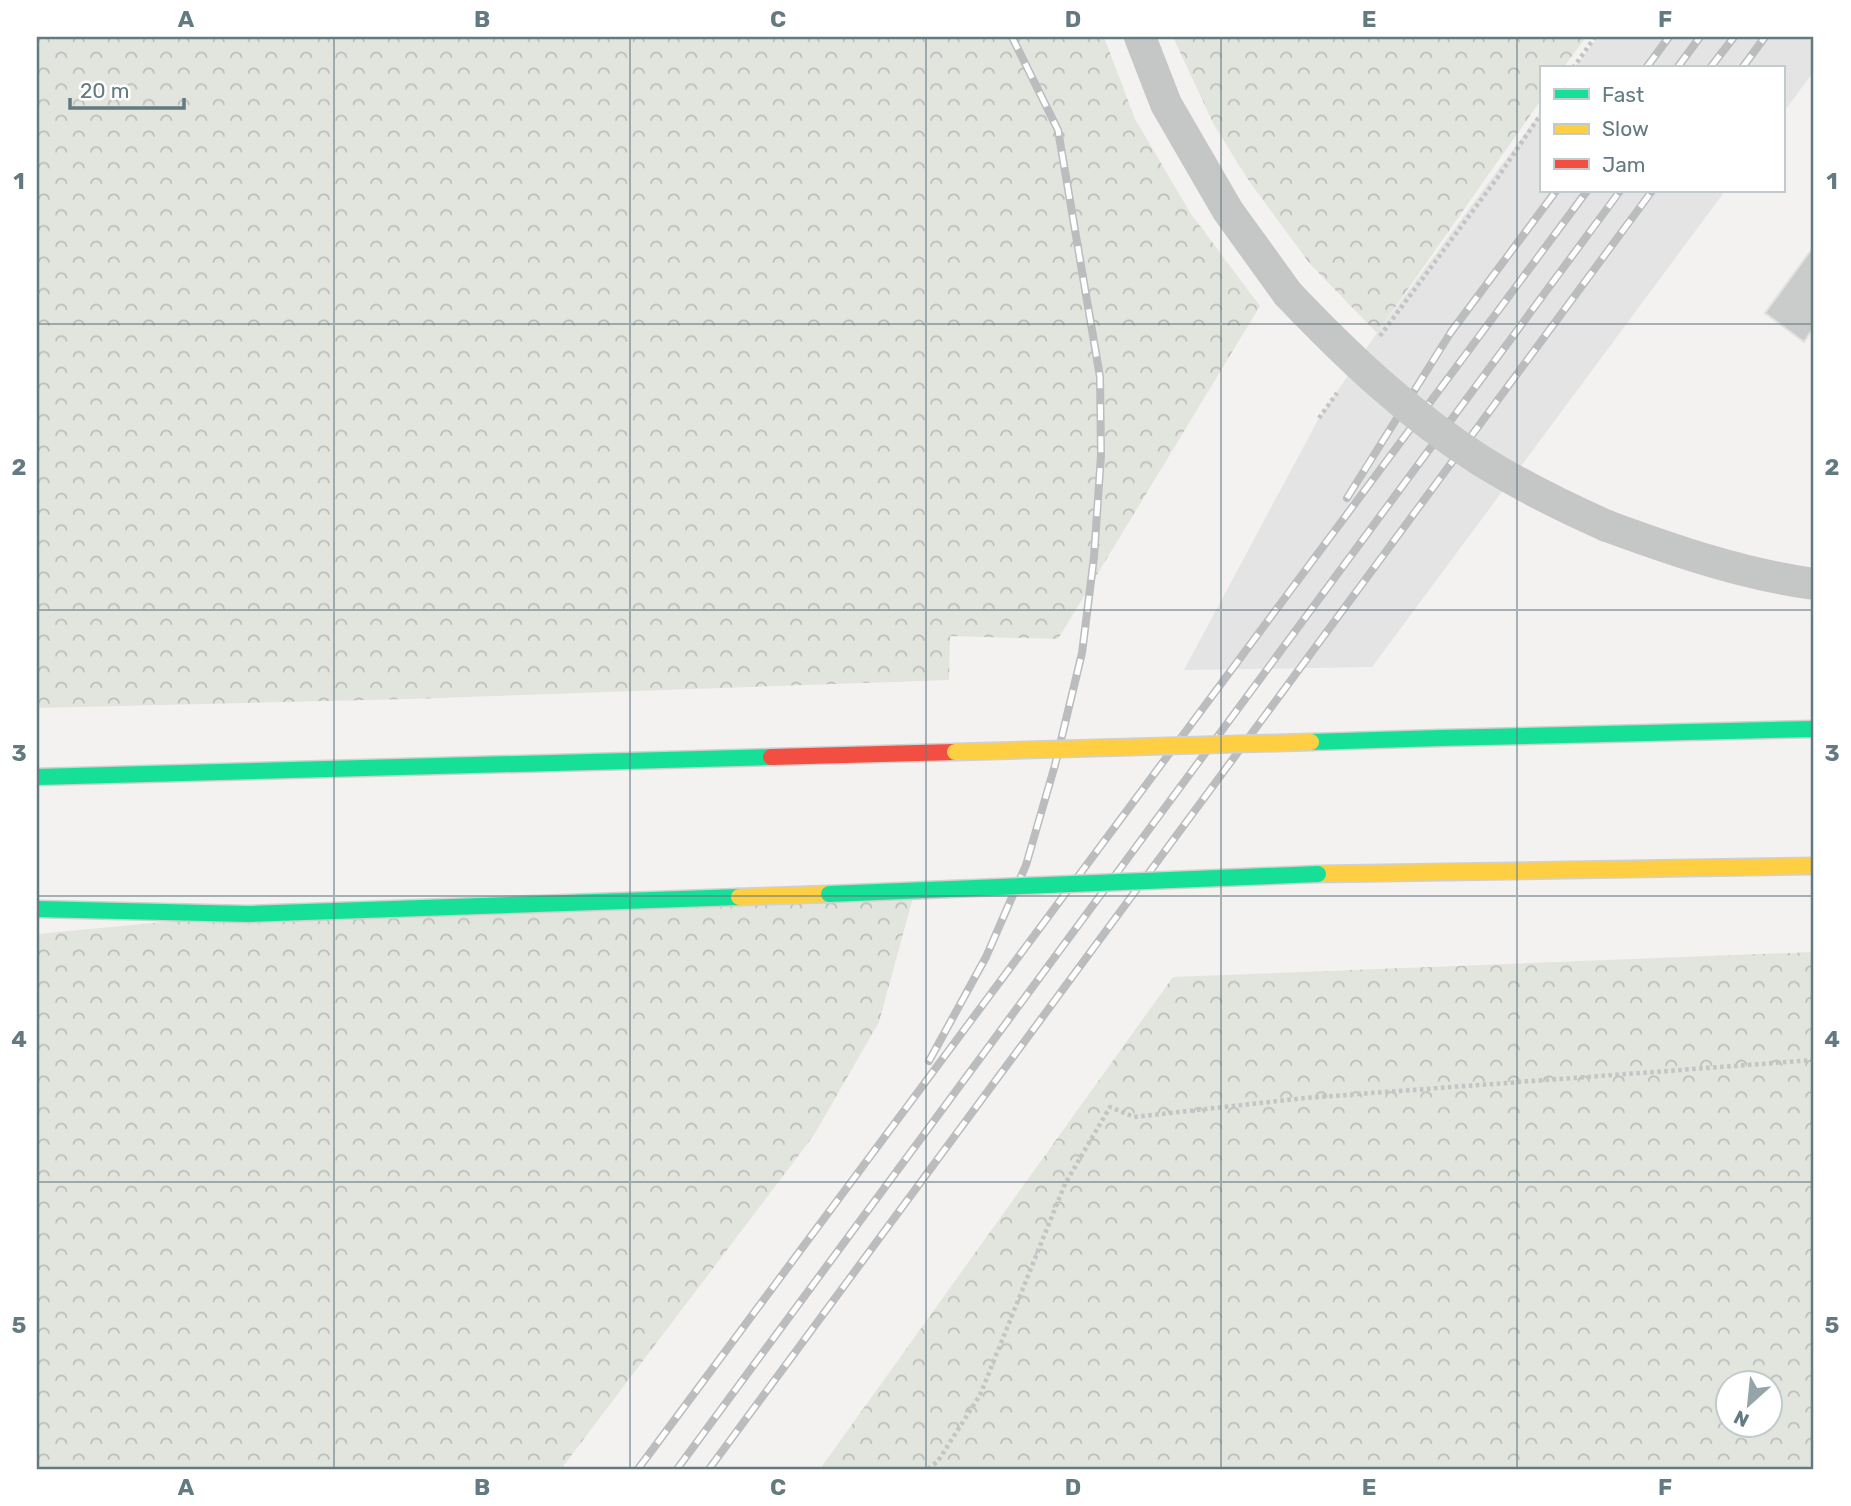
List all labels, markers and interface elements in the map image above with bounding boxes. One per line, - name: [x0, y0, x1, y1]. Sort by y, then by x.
- text: A: [178, 5, 195, 33]
- text: B: [474, 5, 490, 33]
- text: C: [770, 5, 786, 33]
- text: D: [1065, 5, 1081, 33]
- text: E: [1362, 5, 1376, 33]
- text: F: [1658, 5, 1672, 33]
- scale bar: [70, 66, 184, 110]
- legend: [1540, 66, 1784, 192]
- text: 20 m: [80, 78, 129, 103]
- text: Fast: [1602, 82, 1644, 107]
- text: Slow: [1602, 116, 1649, 141]
- text: Jam: [1602, 152, 1646, 177]
- text: 1: [13, 167, 25, 195]
- text: 1: [1826, 167, 1838, 195]
- text: 2: [12, 453, 26, 481]
- text: 2: [1825, 453, 1839, 481]
- text: 3: [11, 739, 27, 767]
- text: 3: [1824, 739, 1840, 767]
- text: 4: [11, 1025, 27, 1053]
- text: 4: [1824, 1025, 1840, 1053]
- text: 5: [12, 1311, 27, 1339]
- text: 5: [1825, 1311, 1840, 1339]
- north arrow: [1714, 1370, 1784, 1440]
- text: N: [1730, 1405, 1753, 1432]
- text: A: [178, 1473, 195, 1501]
- text: B: [474, 1473, 490, 1501]
- text: C: [770, 1473, 786, 1501]
- text: D: [1065, 1473, 1081, 1501]
- text: E: [1362, 1473, 1376, 1501]
- text: F: [1658, 1473, 1672, 1501]

